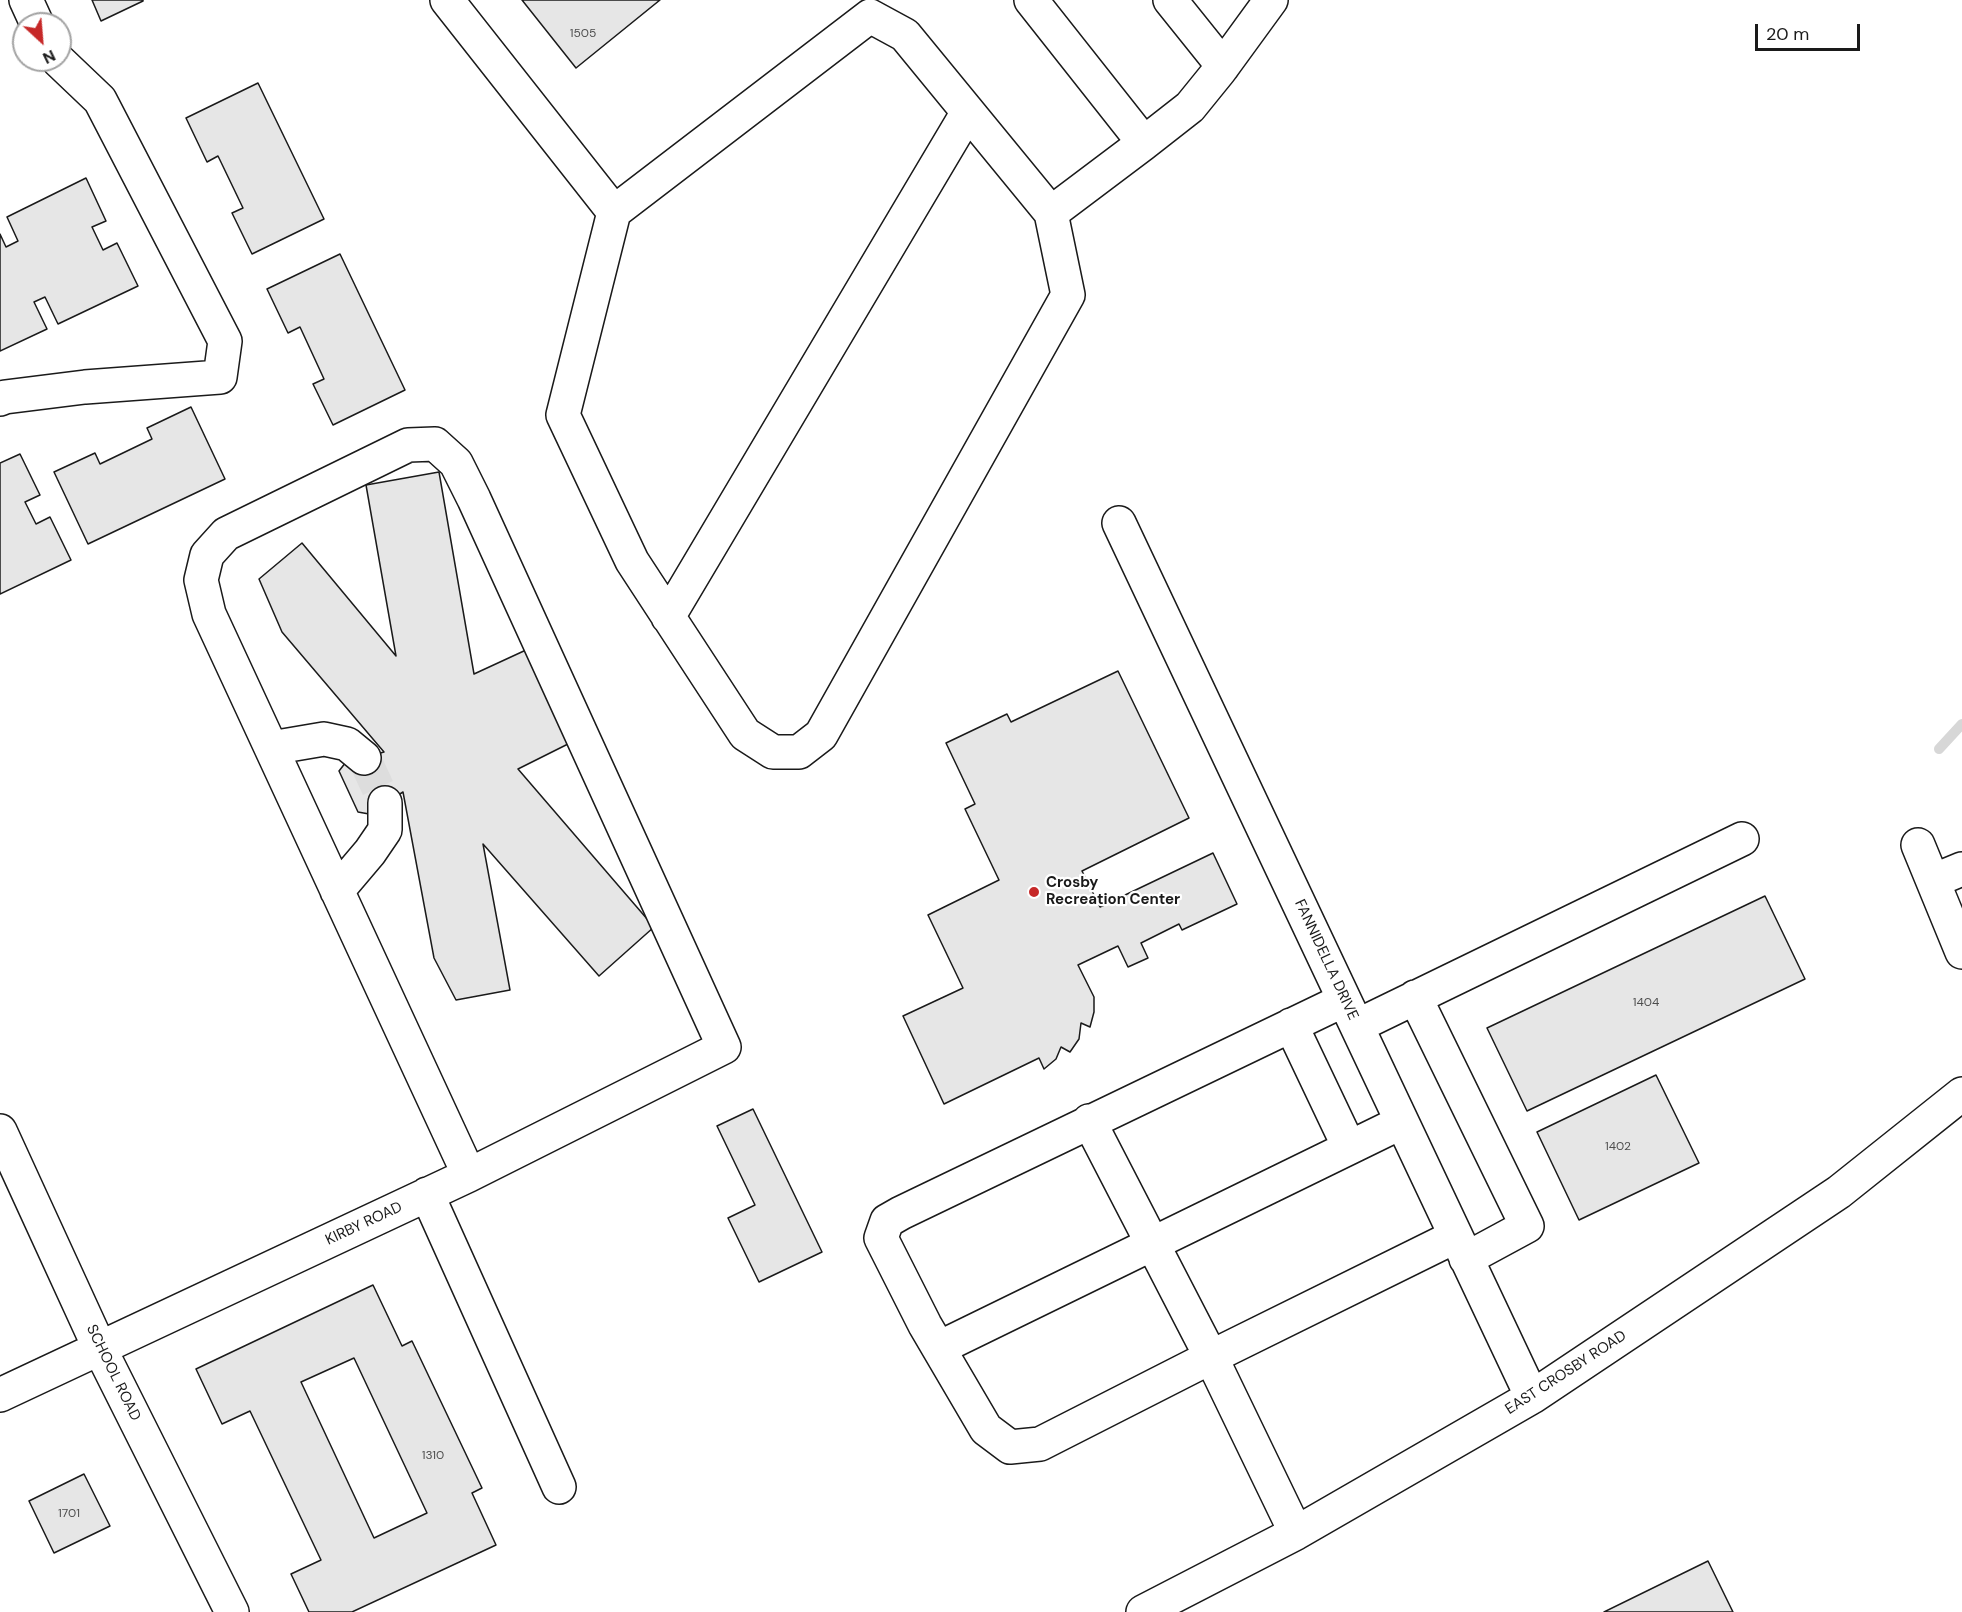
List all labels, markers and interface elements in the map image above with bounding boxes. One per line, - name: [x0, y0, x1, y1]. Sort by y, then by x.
- north arrow: [12, 12, 72, 72]
- scale bar: [1758, 12, 1863, 50]
- text: 20 m: [1766, 22, 1809, 46]
- house number: 1505: [570, 27, 596, 41]
- text: N: [39, 45, 59, 69]
- place label: Crosby Recreation Center: [1046, 874, 1180, 909]
- marker: Crosby Recreation Center: [1027, 885, 1041, 899]
- street label: FANNIDELLA DRIVE: [1290, 897, 1362, 1023]
- house number: 1404: [1633, 996, 1659, 1010]
- house number: 1402: [1605, 1140, 1631, 1154]
- street label: KIRBY ROAD: [323, 1198, 405, 1250]
- street label: SCHOOL ROAD: [82, 1322, 144, 1424]
- street label: EAST CROSBY ROAD: [1502, 1327, 1630, 1419]
- house number: 1310: [422, 1449, 444, 1463]
- house number: 1701: [58, 1507, 80, 1521]

